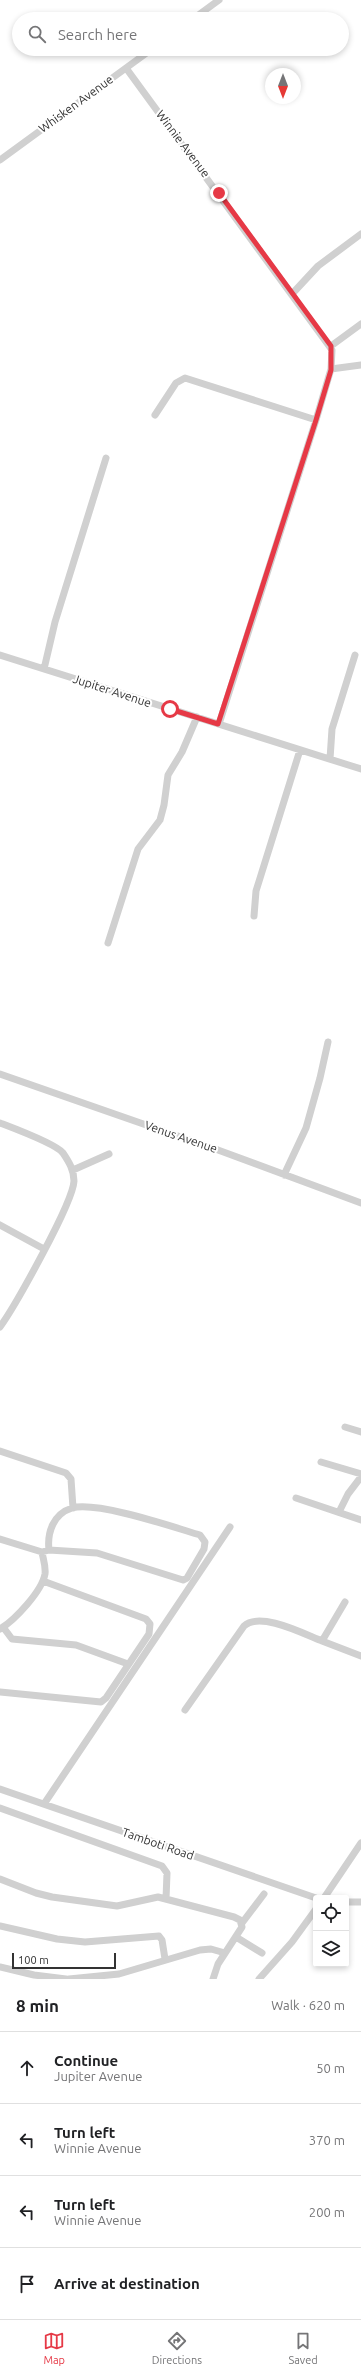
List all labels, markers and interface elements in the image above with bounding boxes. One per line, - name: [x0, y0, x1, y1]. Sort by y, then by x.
- search box: [12, 12, 349, 56]
- icon: search: [26, 23, 48, 45]
- text: Search here: [58, 26, 137, 43]
- north arrow: [265, 68, 301, 104]
- street label: Whisken Avenue: [36, 72, 115, 135]
- street label: Winnie Avenue: [154, 108, 213, 180]
- route end: [210, 184, 228, 202]
- street label: Jupiter Avenue: [71, 672, 153, 709]
- route start: [161, 700, 179, 718]
- street label: Venus Avenue: [143, 1118, 219, 1155]
- street label: Tamboti Road: [121, 1825, 196, 1862]
- map controls: [313, 1895, 349, 1967]
- button: locate: [313, 1895, 349, 1931]
- button: layers: [313, 1931, 349, 1967]
- scale bar: [12, 1951, 116, 1970]
- text: 100 m: [18, 1954, 49, 1966]
- text: 8 min: [16, 1996, 59, 2015]
- text: Walk · 620 m: [271, 1998, 345, 2012]
- text: Continue: [54, 2052, 118, 2069]
- icon: ahead: [16, 2057, 38, 2079]
- text: 50 m: [316, 2061, 345, 2075]
- text: Jupiter Avenue: [54, 2069, 143, 2083]
- text: Turn left: [54, 2124, 115, 2141]
- icon: left: [16, 2129, 38, 2151]
- text: 370 m: [309, 2133, 345, 2147]
- text: Winnie Avenue: [54, 2141, 141, 2155]
- text: Turn left: [54, 2196, 115, 2213]
- icon: left: [16, 2201, 38, 2223]
- text: 200 m: [309, 2205, 345, 2219]
- text: Winnie Avenue: [54, 2213, 141, 2227]
- icon: arrive: [16, 2273, 38, 2295]
- text: Arrive at destination: [54, 2275, 200, 2292]
- tab: Map: [43, 2330, 65, 2366]
- tab: Directions: [152, 2330, 202, 2366]
- tab: Saved: [288, 2330, 318, 2366]

